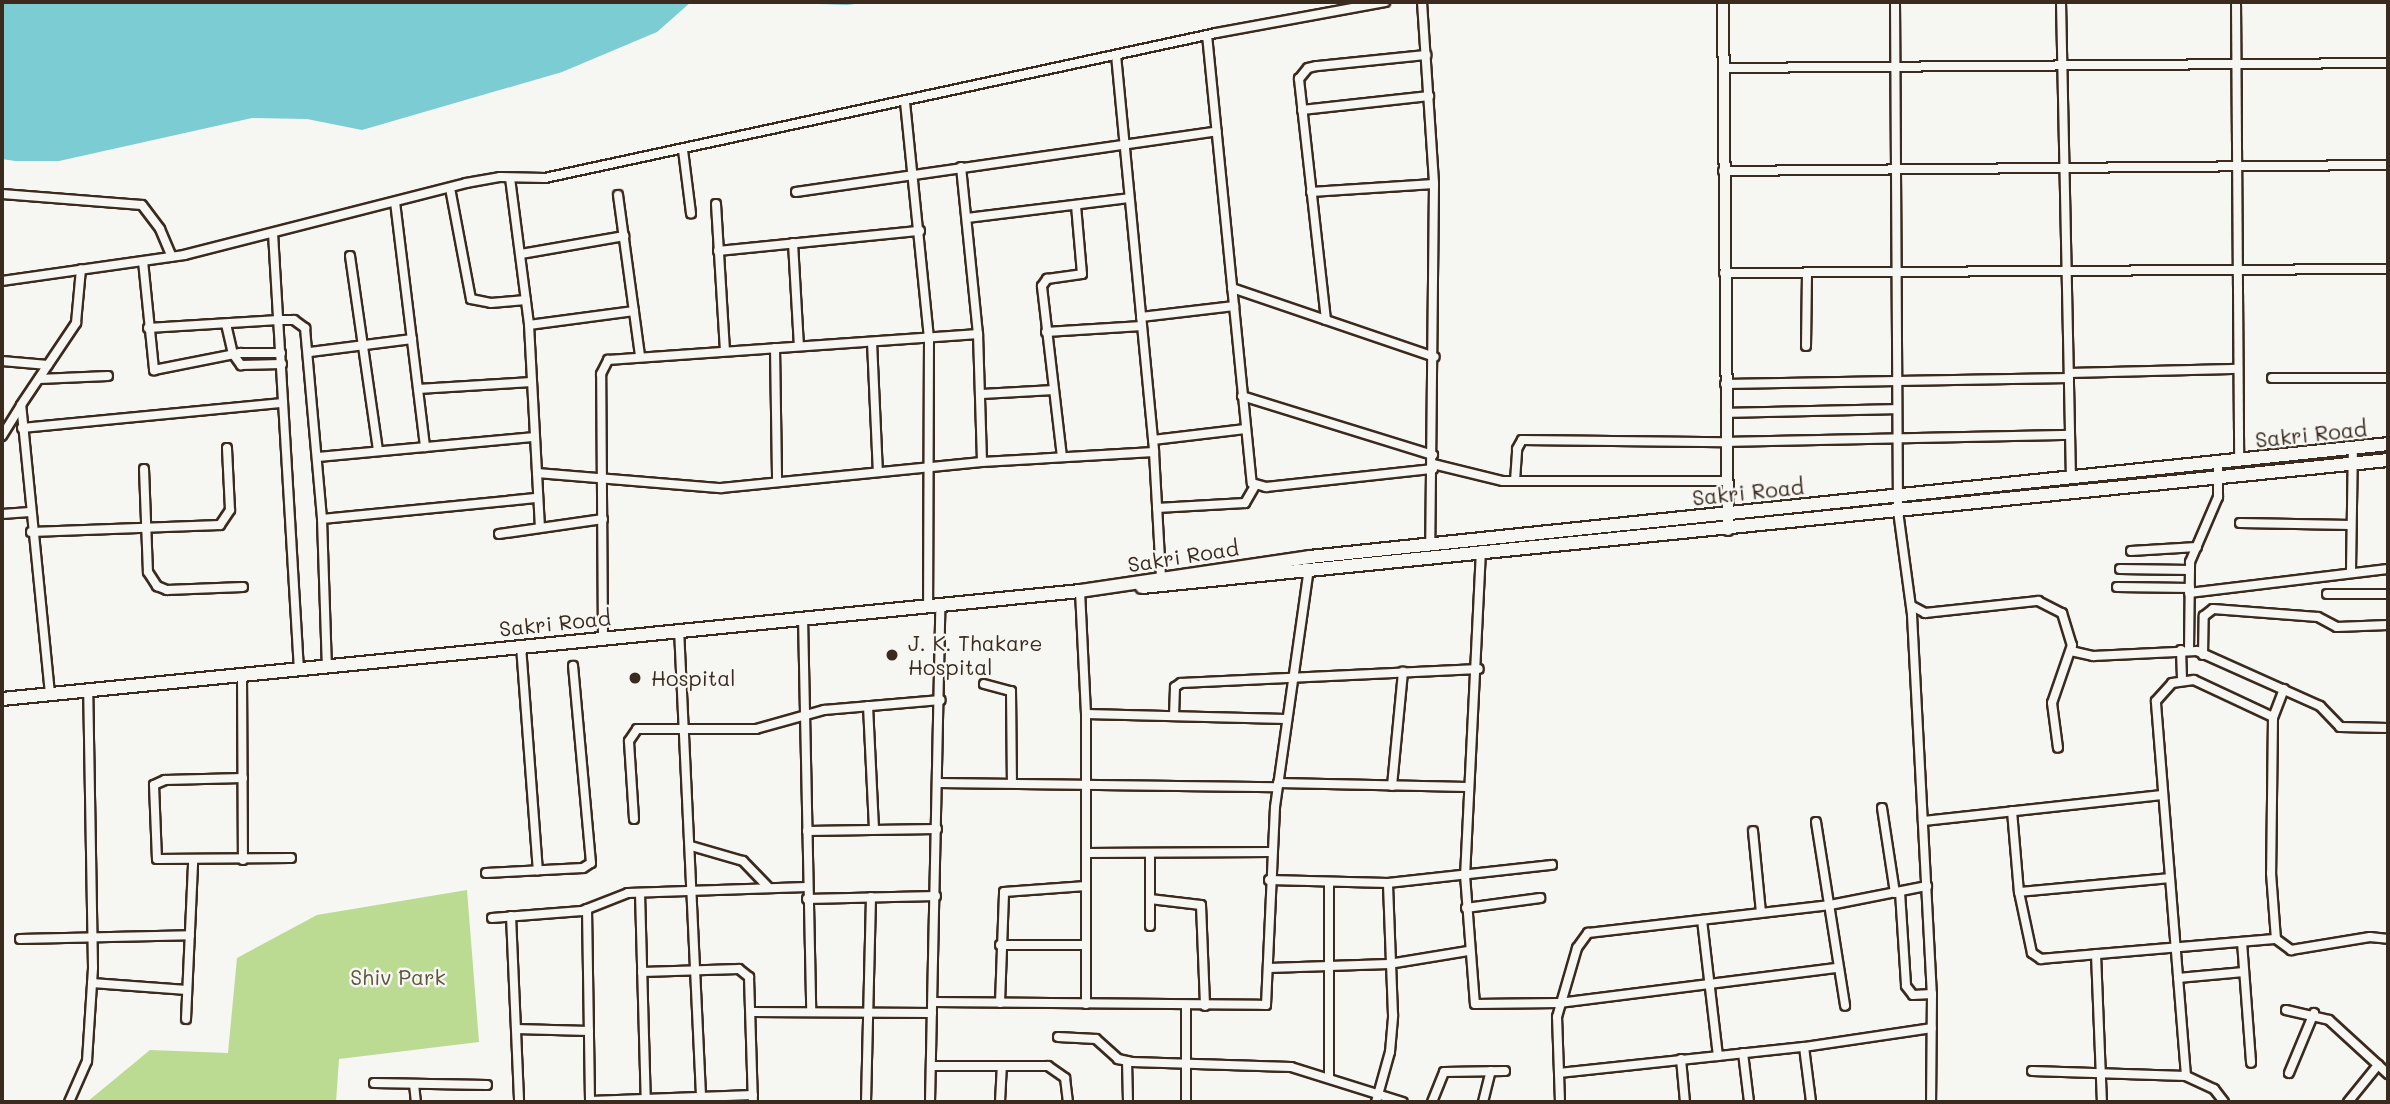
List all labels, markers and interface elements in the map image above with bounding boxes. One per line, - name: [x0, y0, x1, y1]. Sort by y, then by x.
- street label: Sakri Road: [2254, 416, 2368, 452]
- street label: Sakri Road: [1691, 474, 1805, 510]
- street label: Sakri Road: [1126, 535, 1240, 577]
- street label: Sakri Road: [498, 605, 612, 641]
- place label: J. K. Thakare Hospital: [908, 630, 1043, 680]
- marker: J. K. Thakare Hospital: [882, 645, 902, 665]
- place label: Hospital: [651, 665, 736, 691]
- marker: Hospital: [625, 668, 645, 688]
- park label: Shiv Park: [350, 964, 446, 990]

